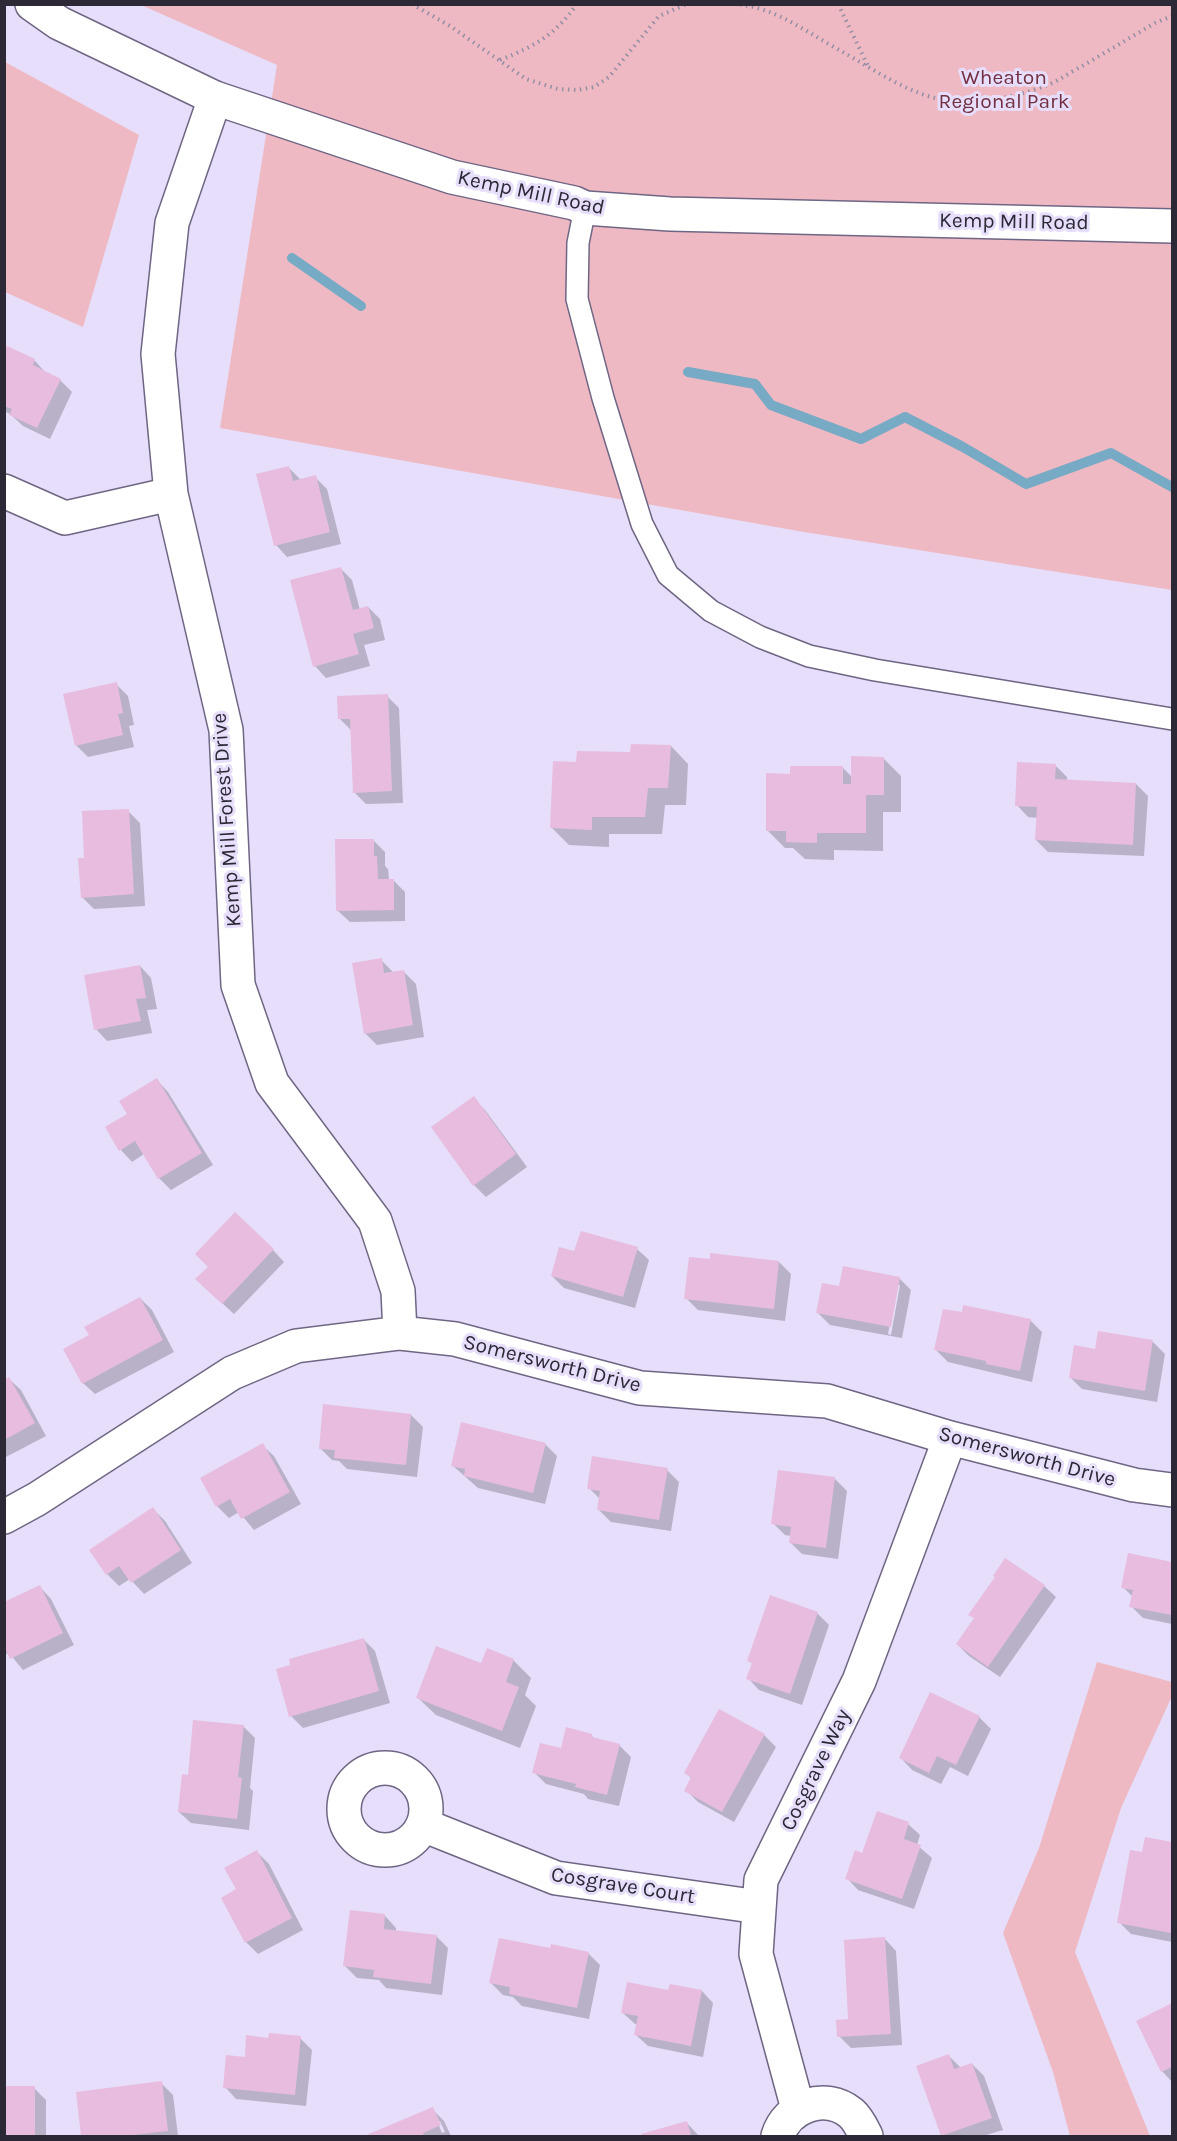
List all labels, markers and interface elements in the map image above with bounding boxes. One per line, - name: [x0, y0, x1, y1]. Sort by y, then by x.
- park label: Wheaton Regional Park: [939, 65, 1069, 115]
- street label: Kemp Mill Road: [455, 165, 607, 221]
- street label: Kemp Mill Road: [939, 208, 1089, 236]
- street label: Kemp Mill Forest Drive: [207, 712, 247, 928]
- street label: Somersworth Drive: [461, 1330, 643, 1398]
- street label: Somersworth Drive: [936, 1421, 1118, 1493]
- street label: Cosgrave Way: [776, 1705, 856, 1835]
- street label: Cosgrave Court: [549, 1862, 697, 1910]

